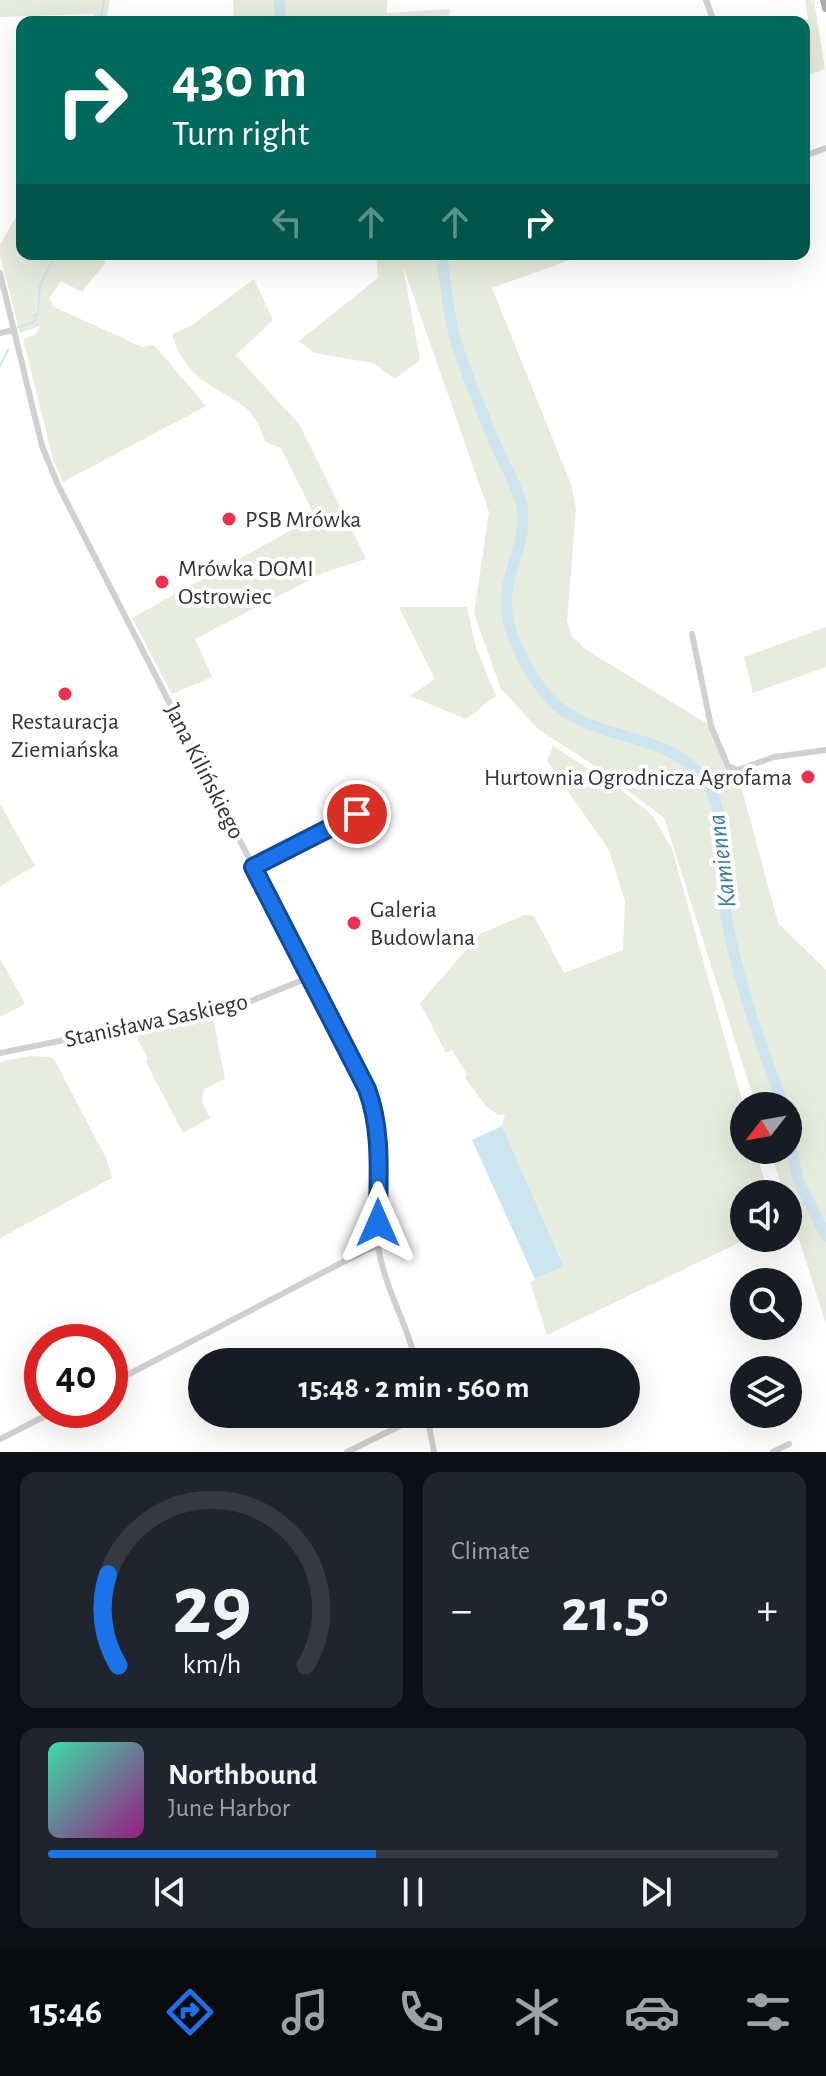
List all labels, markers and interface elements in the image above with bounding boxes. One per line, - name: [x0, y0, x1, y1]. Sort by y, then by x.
- icon: right: [40, 48, 144, 152]
- text: 430 m: [172, 51, 307, 107]
- text: Turn right: [172, 116, 309, 152]
- icon: left: [265, 200, 309, 244]
- icon: ahead: [349, 200, 393, 244]
- icon: ahead: [433, 200, 477, 244]
- icon: right: [517, 200, 561, 244]
- place label: PSB Mrówka: [245, 508, 361, 532]
- marker: PSB Mrówka: [220, 510, 238, 528]
- place label: Mrówka DOMI Ostrowiec: [178, 557, 314, 609]
- marker: Mrówka DOMI Ostrowiec: [153, 573, 171, 591]
- marker: Restauracja Ziemiańska: [56, 685, 74, 703]
- street label: Jana Kilińskiego: [160, 700, 248, 843]
- place label: Restauracja Ziemiańska: [11, 710, 119, 762]
- place label: Hurtownia Ogrodnicza Agrofama: [484, 766, 792, 790]
- marker: Hurtownia Ogrodnicza Agrofama: [799, 768, 817, 786]
- pin: [323, 780, 391, 848]
- icon: arrive: [335, 792, 379, 836]
- water label: Kamienna: [703, 813, 741, 909]
- place label: Galeria Budowlana: [370, 898, 475, 950]
- marker: Galeria Budowlana: [345, 914, 363, 932]
- street label: Stanisława Saskiego: [62, 990, 250, 1052]
- north arrow: [730, 1092, 802, 1164]
- map controls: [730, 1092, 802, 1428]
- button: sound: [730, 1180, 802, 1252]
- position arrow: [336, 1181, 420, 1265]
- button: search: [730, 1268, 802, 1340]
- speed limit sign: 40: [24, 1324, 128, 1428]
- button: layers: [730, 1356, 802, 1428]
- text: 15:48 · 2 min · 560 m: [299, 1373, 529, 1403]
- text: Climate: [451, 1538, 530, 1564]
- text: 29: [172, 1565, 251, 1649]
- text: 21.5°: [561, 1582, 668, 1642]
- text: −: [451, 1589, 472, 1633]
- text: +: [757, 1589, 778, 1633]
- text: km/h: [182, 1650, 241, 1679]
- text: Northbound: [168, 1760, 317, 1790]
- text: June Harbor: [168, 1795, 290, 1821]
- icon: previous: [148, 1870, 192, 1914]
- icon: pause: [391, 1870, 435, 1914]
- icon: next: [634, 1870, 678, 1914]
- icon: directions: [162, 1984, 218, 2040]
- icon: music: [277, 1984, 333, 2040]
- icon: phone: [393, 1984, 449, 2040]
- icon: climate: [509, 1984, 565, 2040]
- icon: car: [624, 1984, 680, 2040]
- icon: filters: [740, 1984, 796, 2040]
- text: 15:46: [30, 1994, 102, 2030]

